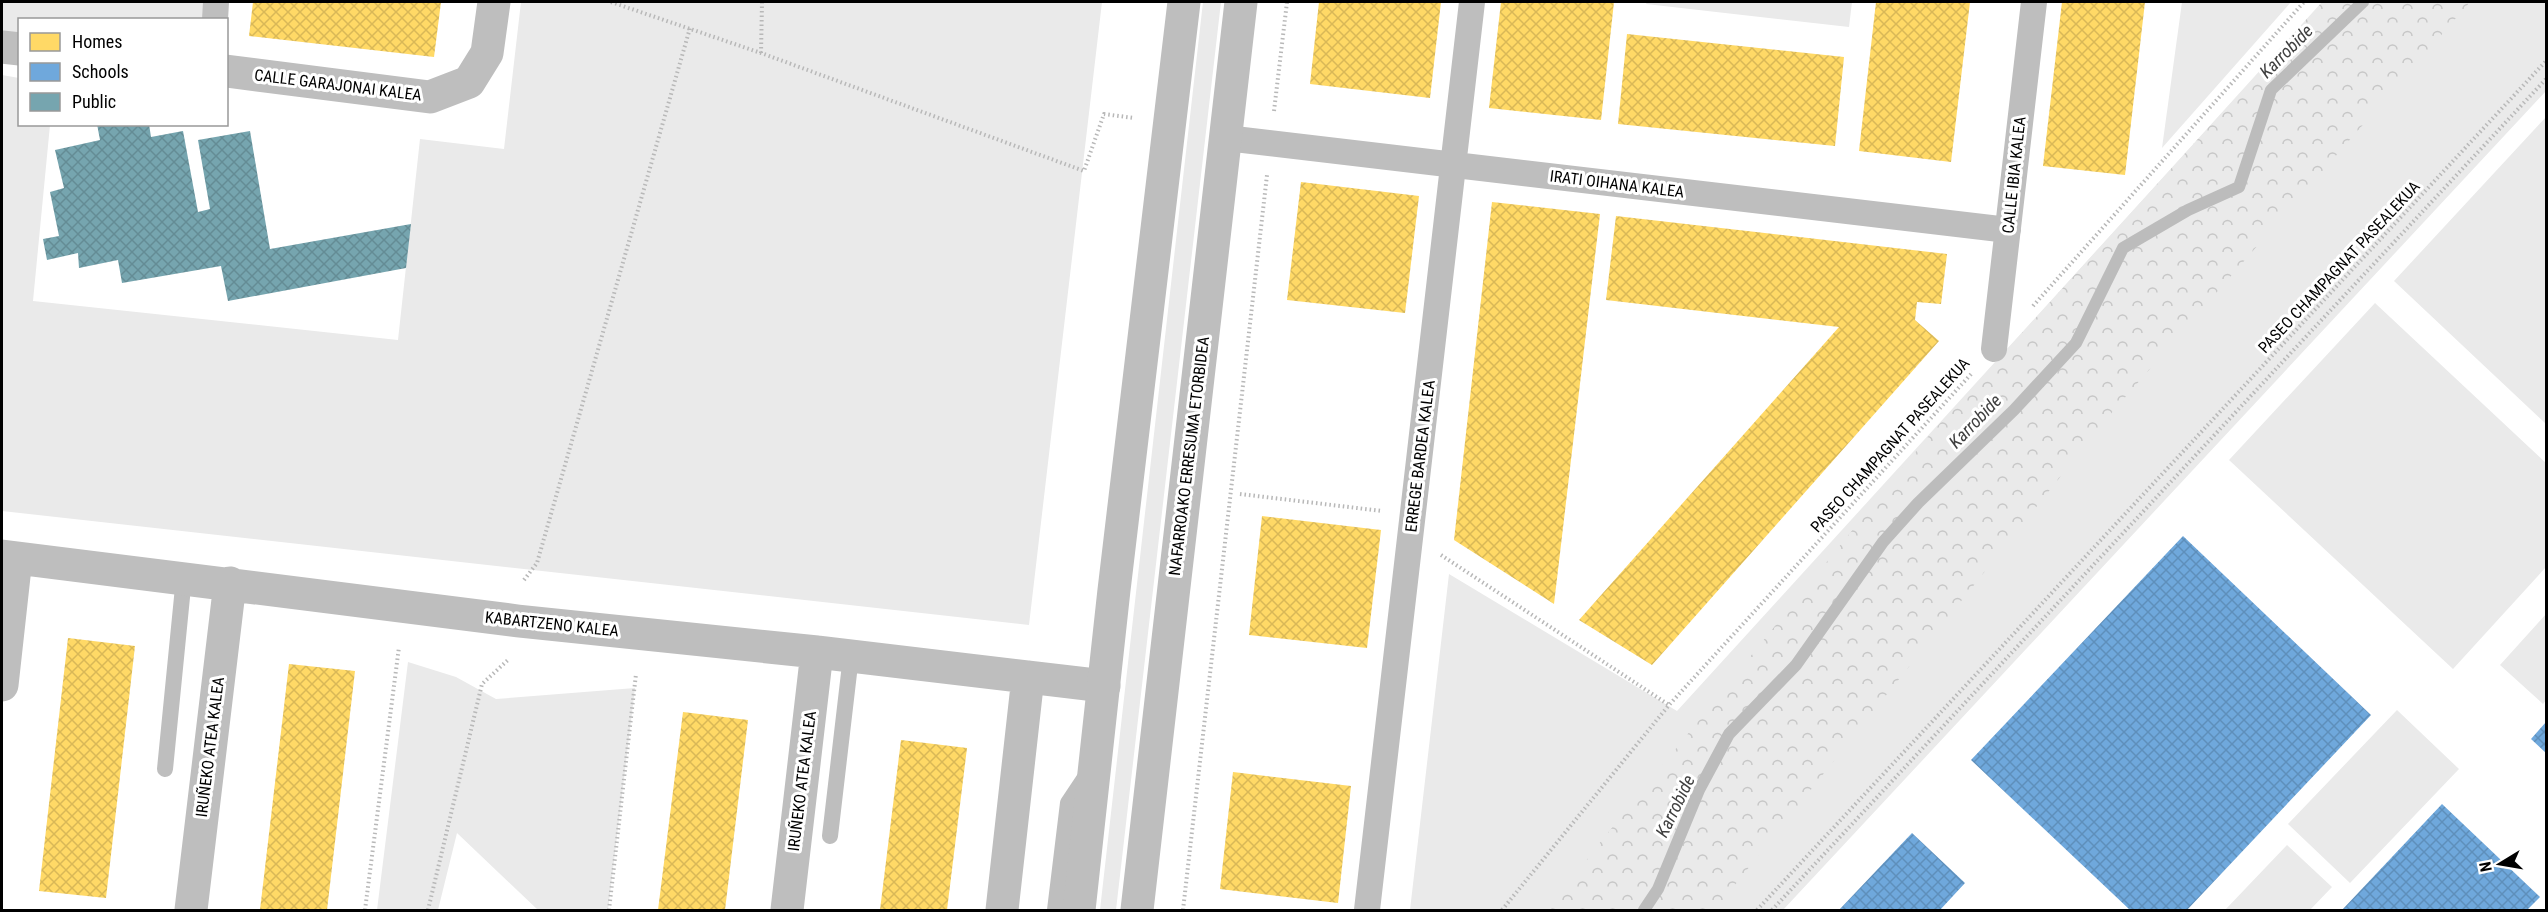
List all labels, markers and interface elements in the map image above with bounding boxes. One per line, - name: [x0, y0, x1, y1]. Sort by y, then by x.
- legend: [18, 18, 228, 126]
- water label: Karrobide: [2255, 20, 2317, 82]
- text: Homes: [72, 31, 122, 52]
- text: Schools: [72, 61, 129, 82]
- street label: CALLE GARAJONAI KALEA: [253, 65, 423, 105]
- text: Public: [72, 91, 116, 112]
- street label: CALLE IBIA KALEA: [1998, 116, 2030, 234]
- street label: IRATI OIHANA KALEA: [1549, 166, 1685, 202]
- street label: PASEO CHAMPAGNAT PASEALEKUA: [2254, 177, 2424, 357]
- street label: NAFARROAKO ERRESUMA ETORBIDEA: [1165, 335, 1213, 577]
- street label: PASEO CHAMPAGNAT PASEALEKUA: [1807, 354, 1973, 536]
- street label: ERREGE BARDEA KALEA: [1401, 379, 1439, 533]
- water label: Karrobide: [1944, 390, 2006, 452]
- street label: KABARTZENO KALEA: [484, 608, 620, 640]
- street label: IRUÑEKO ATEA KALEA: [191, 676, 228, 818]
- street label: IRUÑEKO ATEA KALEA: [783, 710, 820, 852]
- water label: Karrobide: [1651, 771, 1699, 841]
- north arrow: [2470, 834, 2530, 894]
- text: N: [2476, 860, 2496, 873]

